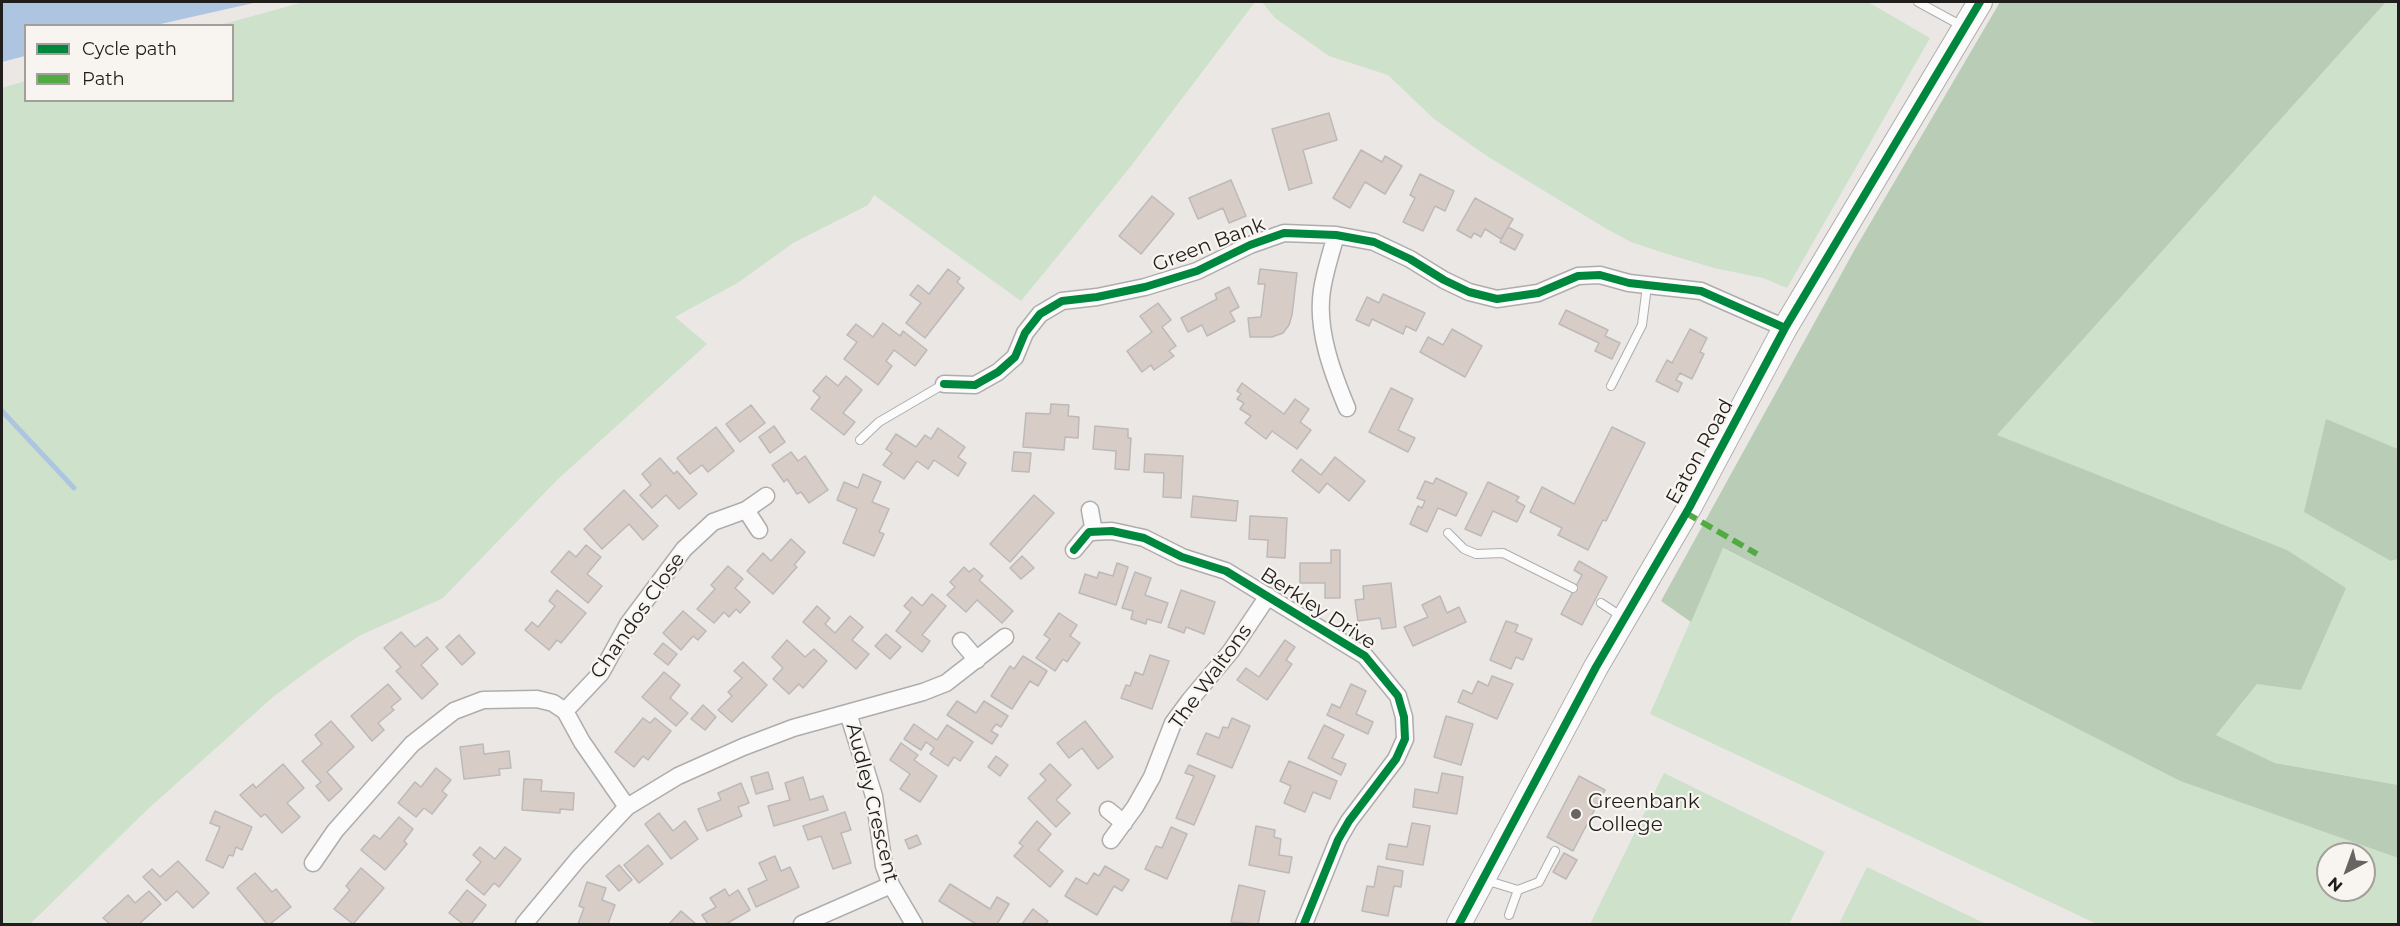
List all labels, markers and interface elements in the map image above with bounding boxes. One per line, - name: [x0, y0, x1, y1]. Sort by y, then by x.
- legend: [24, 24, 234, 102]
- text: Cycle path: [82, 38, 177, 60]
- text: Path: [82, 68, 125, 90]
- street label: Green Bank: [1149, 213, 1269, 277]
- street label: Eaton Road: [1661, 395, 1739, 509]
- street label: Chandos Close: [586, 548, 690, 684]
- street label: Berkley Drive: [1256, 563, 1380, 655]
- street label: The Waltons: [1165, 620, 1257, 734]
- street label: Audley Crescent: [841, 721, 903, 885]
- place label: Greenbank College: [1588, 790, 1700, 837]
- marker: Greenbank College: [1569, 807, 1583, 821]
- north arrow: [2316, 842, 2376, 902]
- text: N: [2324, 873, 2346, 896]

